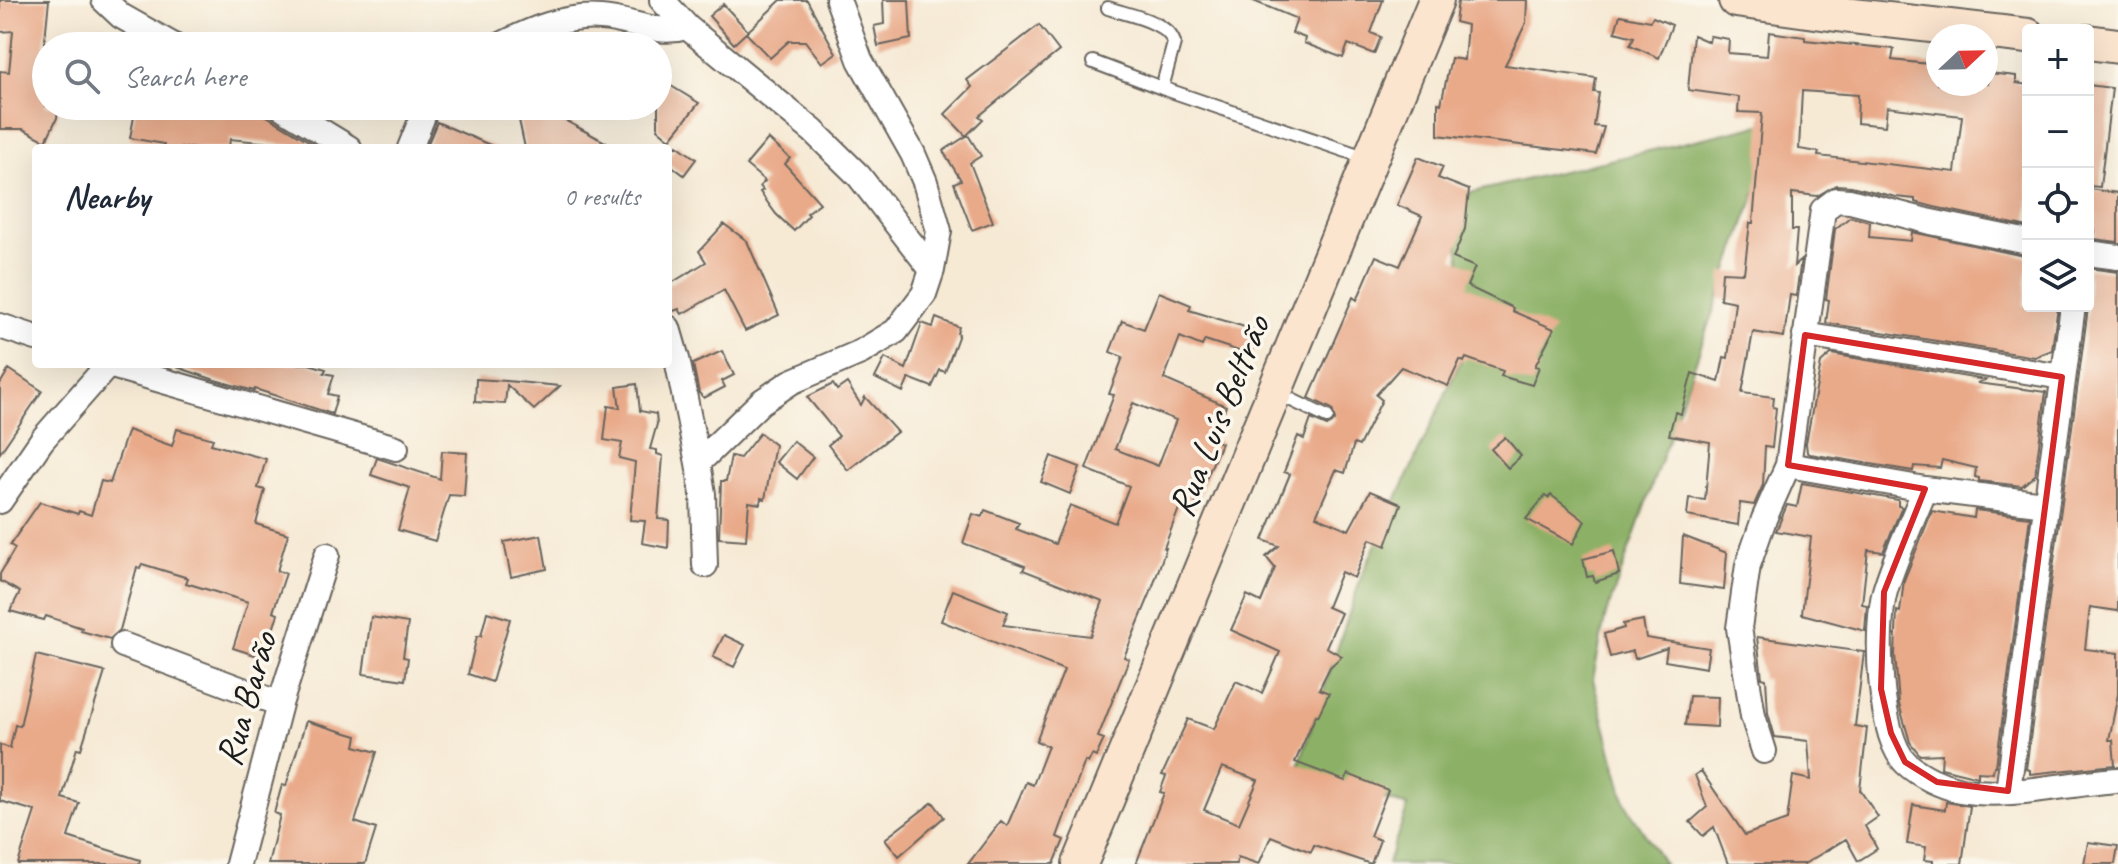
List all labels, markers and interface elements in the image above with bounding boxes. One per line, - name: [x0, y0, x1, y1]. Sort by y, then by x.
- north arrow: [1926, 24, 1998, 96]
- map controls: [2022, 24, 2094, 312]
- button: +: [2022, 24, 2094, 96]
- search box: [32, 32, 672, 120]
- icon: search: [60, 54, 104, 98]
- text: Search here: [124, 57, 246, 95]
- button: −: [2022, 96, 2094, 168]
- button: locate: [2022, 168, 2094, 240]
- text: Nearby: [64, 175, 150, 218]
- text: 0 results: [564, 180, 640, 213]
- button: layers: [2022, 240, 2094, 312]
- street label: Rua Luís Beltrão: [1157, 306, 1281, 523]
- street label: Rua Barão: [205, 624, 288, 771]

